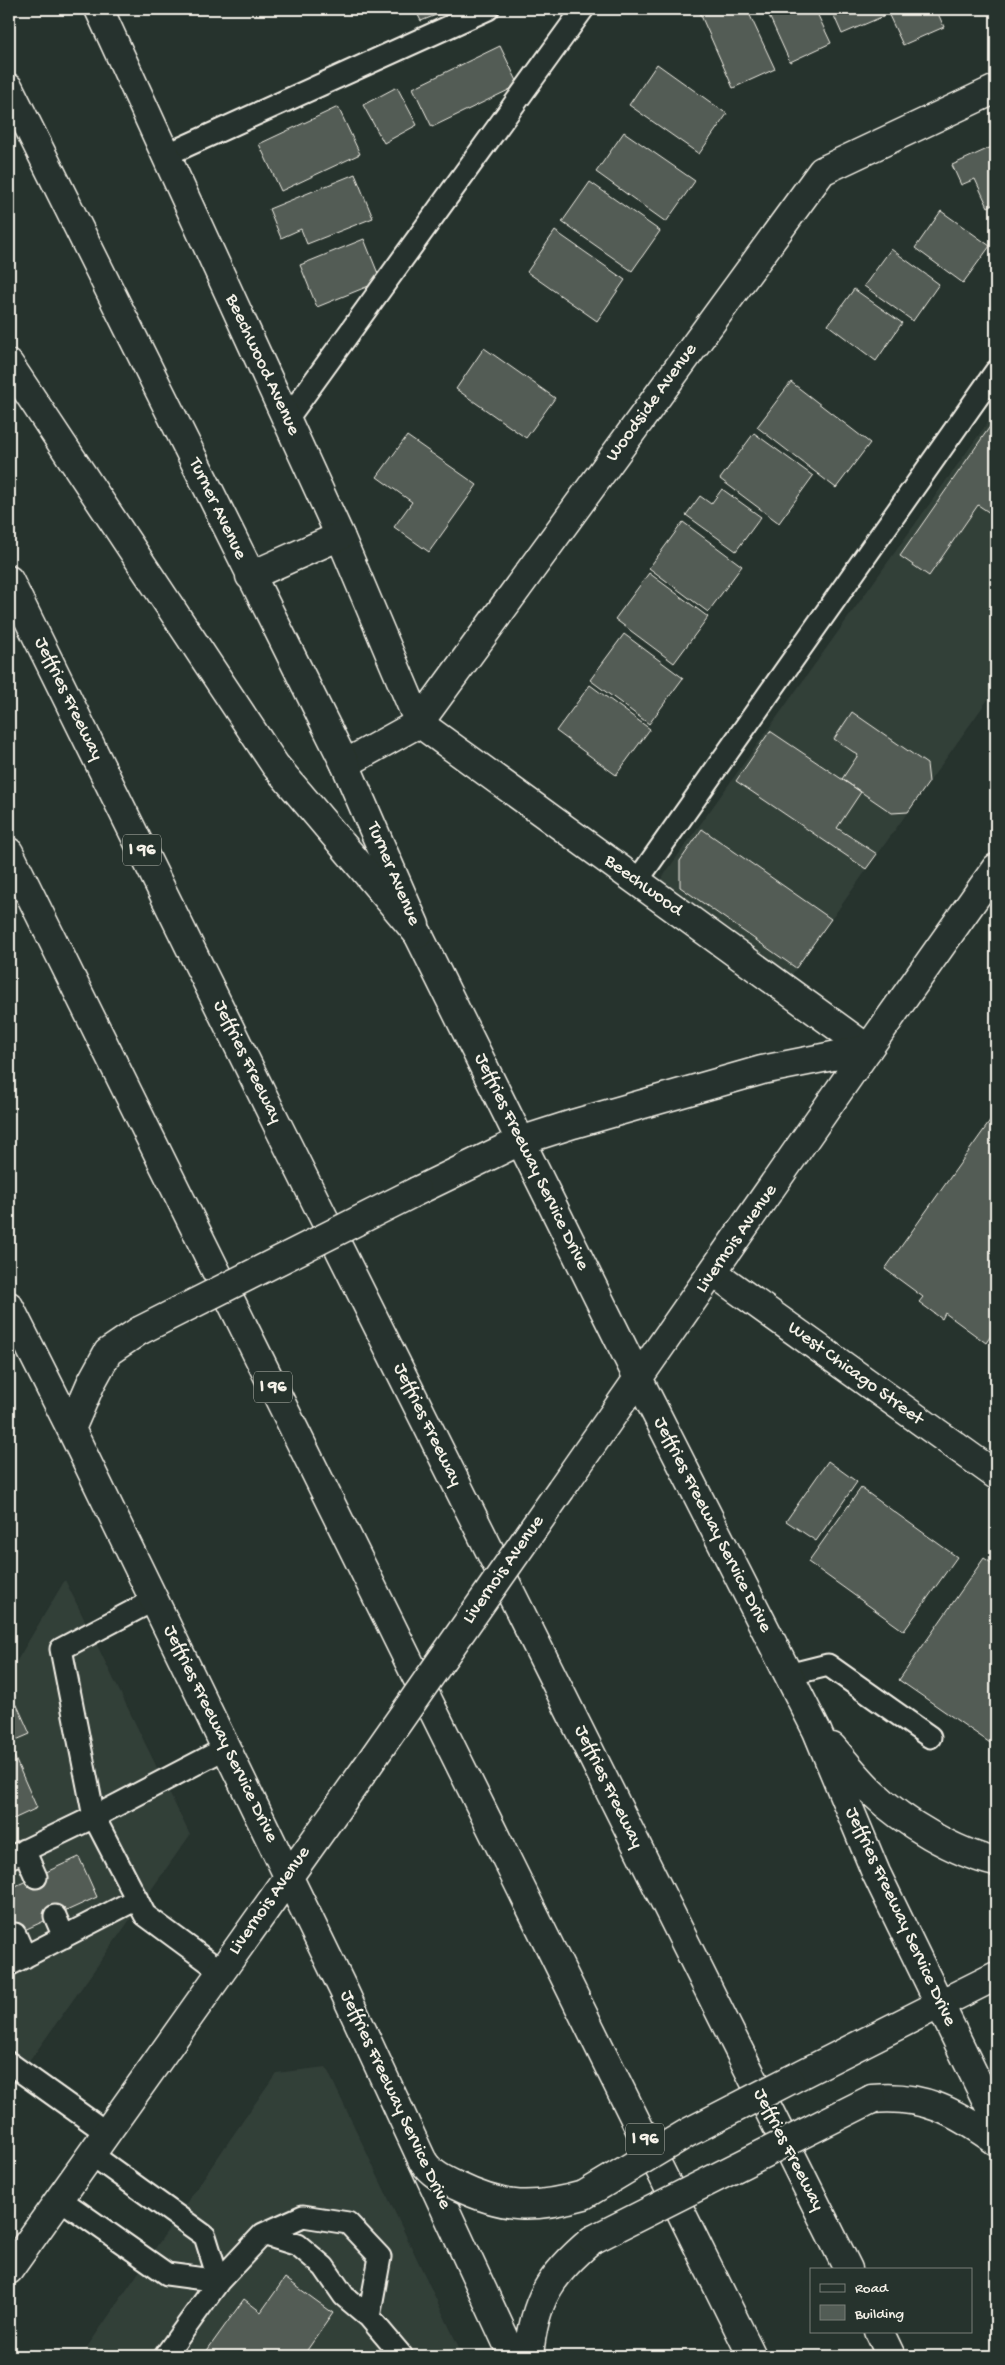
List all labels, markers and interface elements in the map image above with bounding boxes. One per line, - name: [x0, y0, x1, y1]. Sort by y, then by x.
- street label: Beechwood Avenue: [219, 290, 305, 439]
- street label: Woodside Avenue: [601, 339, 703, 467]
- street label: Turner Avenue: [182, 454, 252, 564]
- street label: Jeffries Freeway: [28, 634, 108, 765]
- street label: Turner Avenue: [361, 818, 425, 929]
- road number: I 96: [123, 834, 161, 866]
- street label: Beechwood: [598, 849, 688, 923]
- street label: Jeffries Freeway: [207, 997, 287, 1128]
- street label: Jeffries Freeway Service Drive: [468, 1050, 594, 1275]
- street label: Livernois Avenue: [691, 1180, 783, 1298]
- street label: West Chicago Street: [782, 1317, 929, 1432]
- street label: Jeffries Freeway: [387, 1360, 467, 1491]
- road number: I 96: [254, 1371, 292, 1402]
- street label: Jeffries Freeway Service Drive: [648, 1413, 777, 1637]
- street label: Livernois Avenue: [458, 1511, 550, 1629]
- street label: Jeffries Freeway Service Drive: [157, 1622, 283, 1847]
- street label: Jeffries Freeway: [568, 1722, 648, 1853]
- street label: Jeffries Freeway Service Drive: [839, 1804, 961, 2030]
- street label: Livernois Avenue: [224, 1842, 316, 1960]
- street label: Jeffries Freeway Service Drive: [334, 1987, 456, 2213]
- street label: Jeffries Freeway: [747, 2085, 829, 2216]
- road number: I 96: [626, 2124, 664, 2154]
- legend: [810, 2268, 972, 2332]
- text: Road: [855, 2280, 889, 2298]
- text: Building: [854, 2306, 904, 2324]

